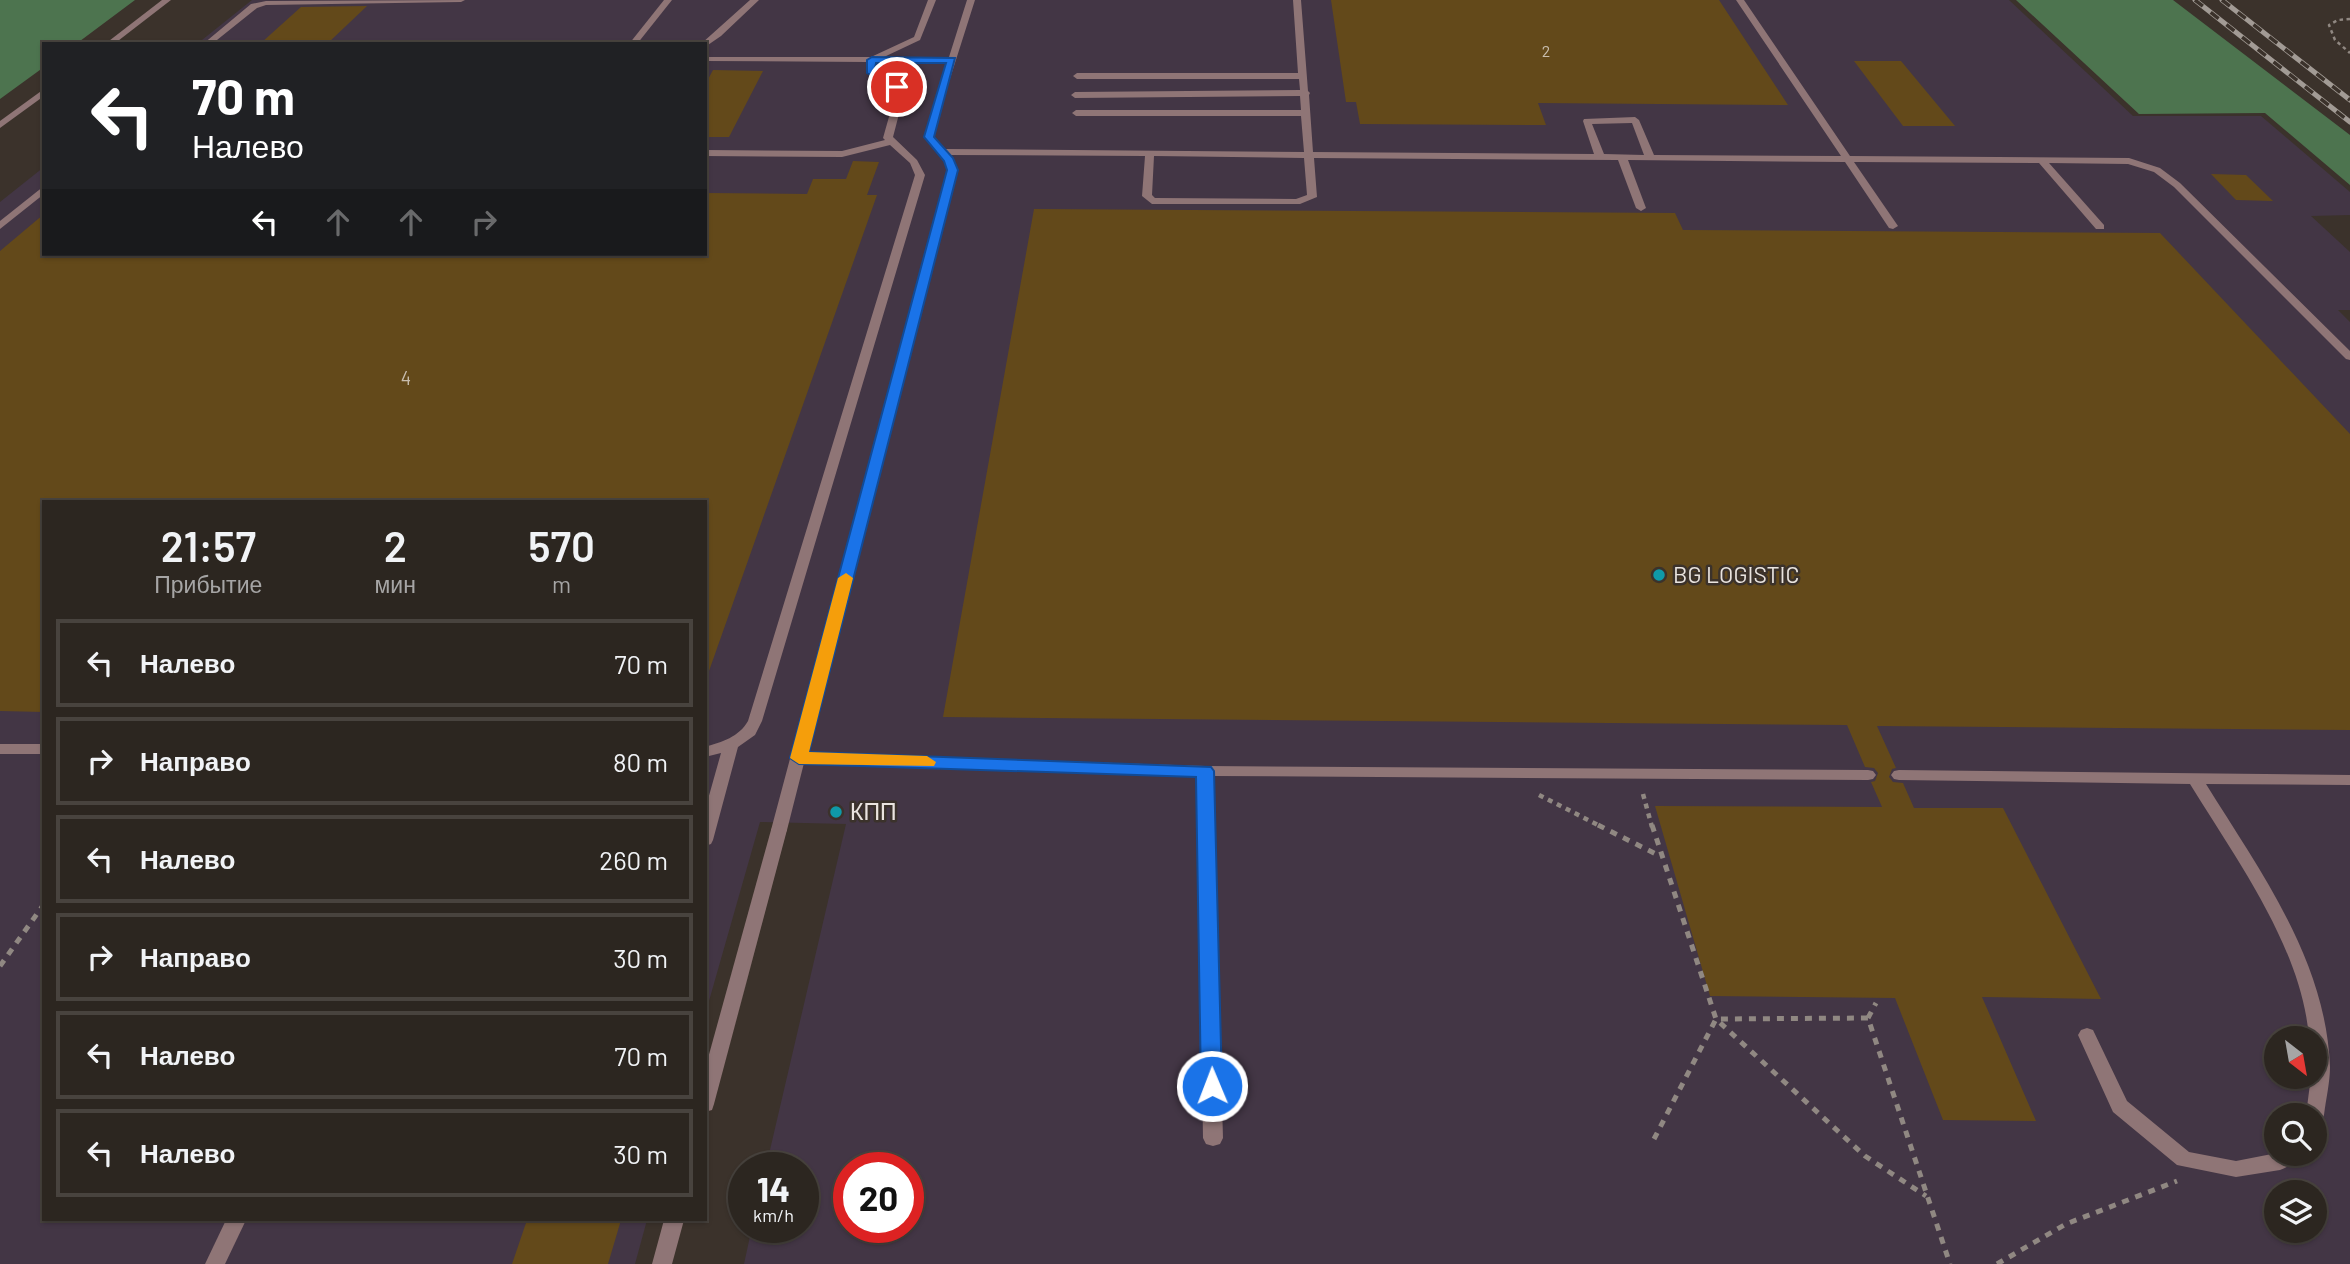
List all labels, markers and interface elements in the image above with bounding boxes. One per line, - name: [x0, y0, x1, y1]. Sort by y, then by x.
- house number: 2: [1542, 41, 1550, 60]
- pin: [867, 57, 927, 117]
- text: 70 m: [192, 66, 295, 125]
- icon: arrive: [878, 68, 916, 106]
- icon: left: [77, 70, 168, 161]
- text: Налево: [192, 126, 304, 164]
- icon: left: [246, 203, 284, 241]
- icon: ahead: [319, 203, 357, 241]
- icon: ahead: [392, 203, 430, 241]
- icon: right: [465, 203, 503, 241]
- house number: 4: [401, 366, 411, 389]
- text: 21:57: [161, 520, 256, 570]
- text: 2: [384, 520, 407, 570]
- text: 570: [528, 520, 595, 570]
- place label: BG LOGISTIC: [1673, 560, 1799, 588]
- marker: BG LOGISTIC: [1651, 567, 1667, 583]
- text: Прибытие: [154, 570, 262, 598]
- text: мин: [375, 570, 416, 598]
- text: m: [552, 570, 571, 598]
- icon: left: [81, 644, 119, 682]
- text: Налево: [140, 647, 235, 678]
- text: 70 m: [614, 648, 668, 679]
- icon: right: [81, 742, 119, 780]
- text: Направо: [140, 745, 251, 776]
- text: 80 m: [613, 746, 668, 777]
- place label: КПП: [850, 797, 896, 825]
- marker: КПП: [828, 804, 844, 820]
- icon: left: [81, 840, 119, 878]
- text: Налево: [140, 843, 235, 874]
- text: 260 m: [599, 844, 668, 875]
- icon: right: [81, 938, 119, 976]
- text: Направо: [140, 941, 251, 972]
- text: 30 m: [613, 942, 668, 973]
- north arrow: [2264, 1026, 2328, 1088]
- map controls: [2264, 1026, 2327, 1243]
- icon: left: [81, 1036, 119, 1074]
- text: Налево: [140, 1039, 235, 1070]
- text: 70 m: [614, 1040, 668, 1071]
- position arrow: [1175, 1049, 1249, 1123]
- button: search: [2264, 1103, 2327, 1166]
- icon: left: [81, 1134, 119, 1172]
- text: Налево: [140, 1137, 235, 1168]
- text: 30 m: [613, 1138, 668, 1169]
- speed limit sign: 20: [833, 1152, 924, 1243]
- text: 14: [757, 1167, 790, 1209]
- button: layers: [2264, 1180, 2327, 1243]
- text: km/h: [753, 1204, 794, 1226]

